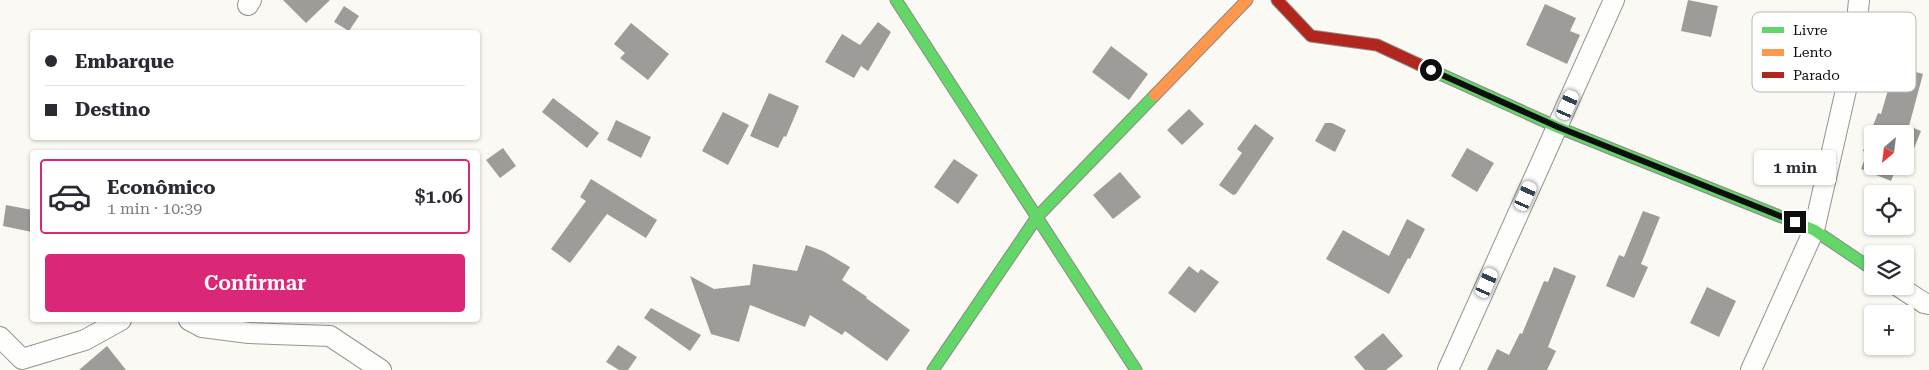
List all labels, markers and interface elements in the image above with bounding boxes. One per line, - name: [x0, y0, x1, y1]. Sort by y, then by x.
- legend: [1752, 12, 1916, 92]
- text: Livre: [1793, 22, 1828, 38]
- text: Lento: [1793, 44, 1832, 60]
- text: Embarque: [75, 50, 174, 73]
- route start: [1420, 59, 1442, 81]
- text: Parado: [1793, 67, 1840, 83]
- car: [1555, 88, 1580, 122]
- text: Destino: [75, 98, 150, 121]
- north arrow: [1864, 125, 1914, 175]
- map controls: [1864, 125, 1914, 355]
- callout: 1 min: [1754, 150, 1836, 184]
- text: 1 min: [1773, 158, 1817, 177]
- icon: car: [47, 174, 92, 219]
- text: Econômico: [107, 176, 215, 199]
- car: [1513, 179, 1538, 213]
- text: $1.06: [415, 185, 463, 208]
- button: locate: [1864, 185, 1914, 235]
- text: 1 min · 10:39: [107, 199, 202, 218]
- route end: [1784, 211, 1806, 233]
- button: layers: [1864, 245, 1914, 295]
- button: Confirmar: [45, 254, 465, 312]
- car: [1474, 266, 1499, 300]
- button: +: [1864, 305, 1914, 355]

